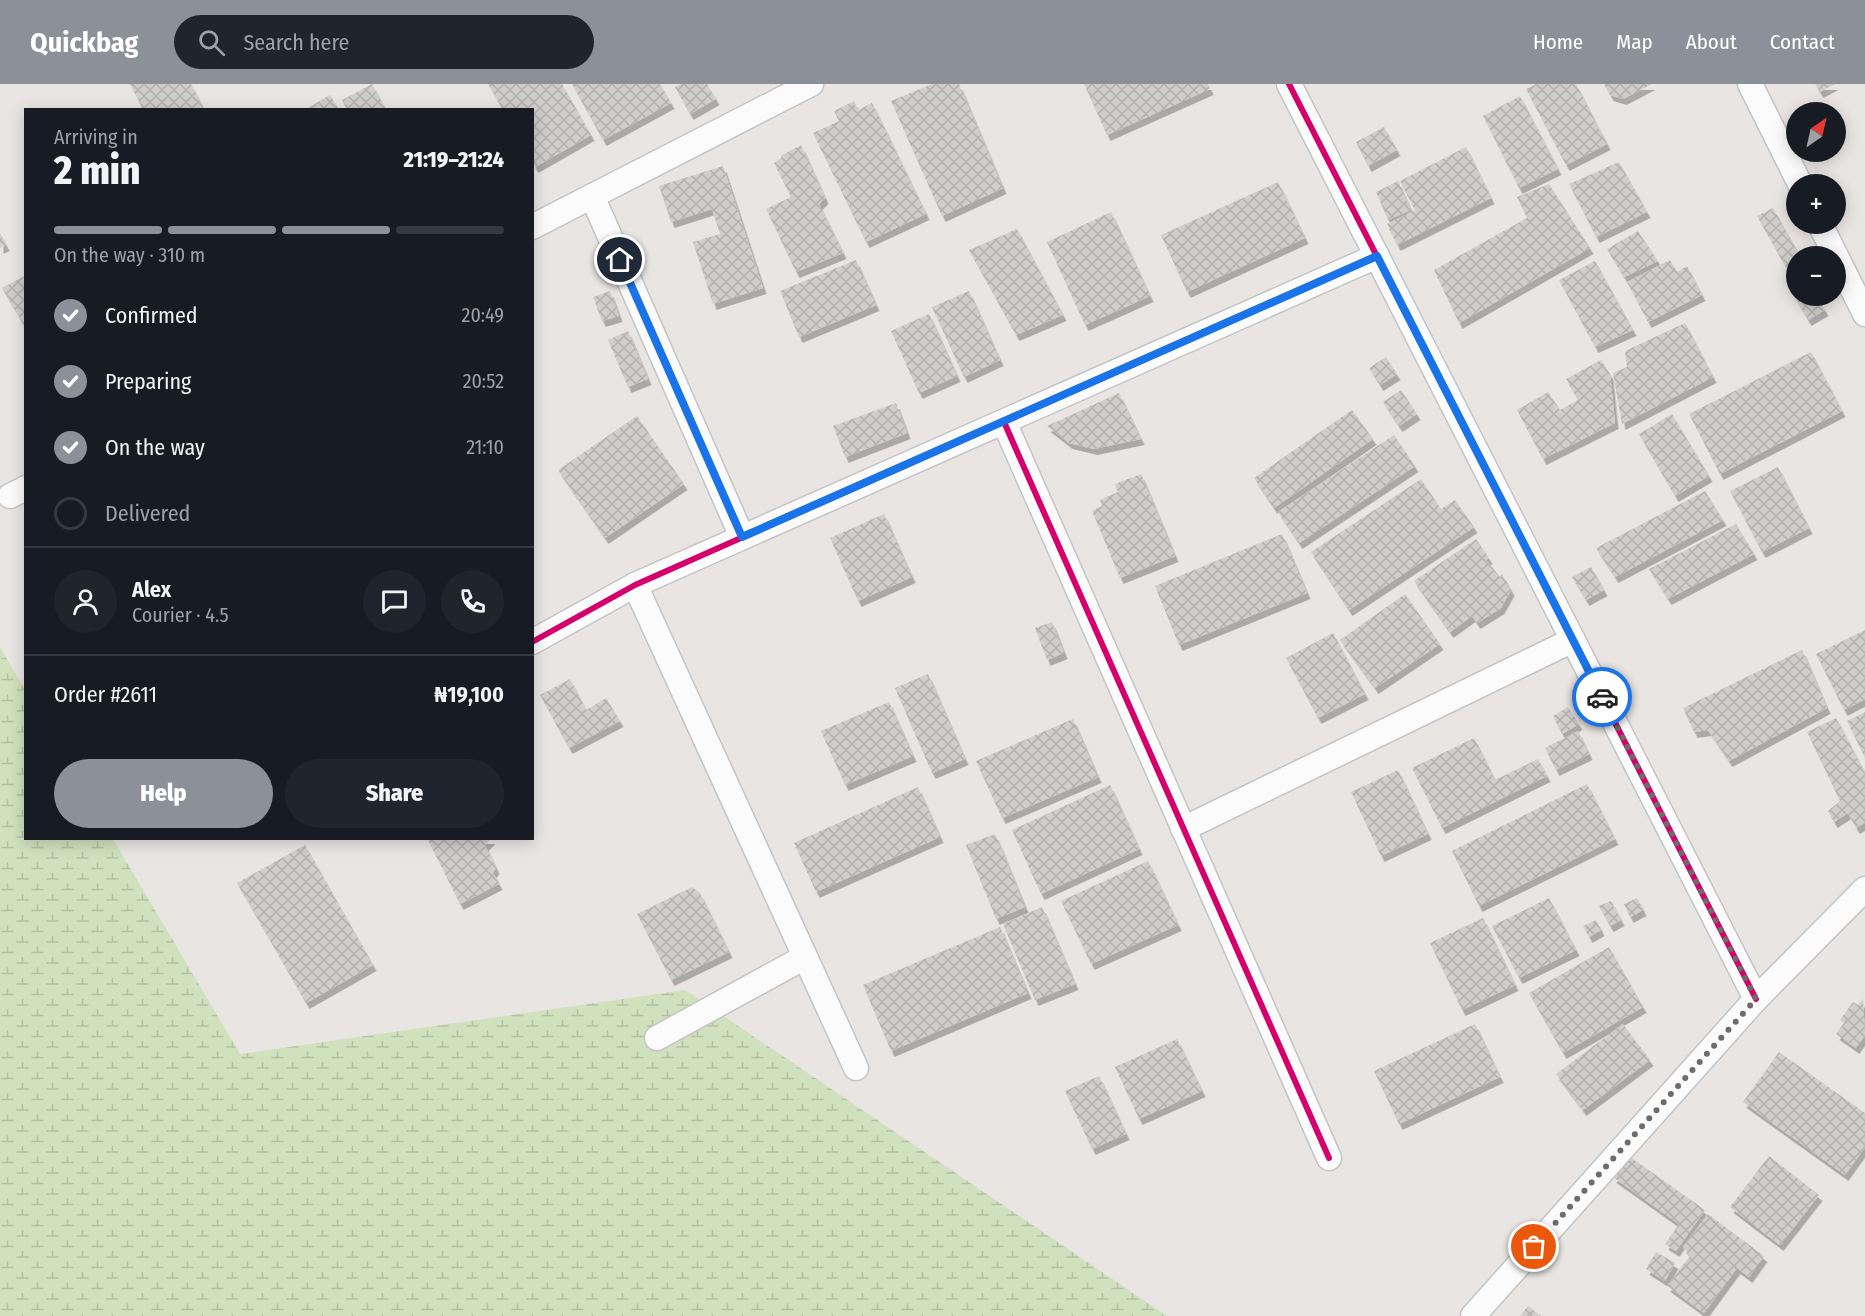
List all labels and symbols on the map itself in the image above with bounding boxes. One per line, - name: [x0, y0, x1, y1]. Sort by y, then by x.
- north arrow: [1786, 102, 1846, 162]
- pin: [594, 234, 645, 285]
- courier: [1572, 667, 1632, 727]
- pin: [1508, 1221, 1559, 1272]

